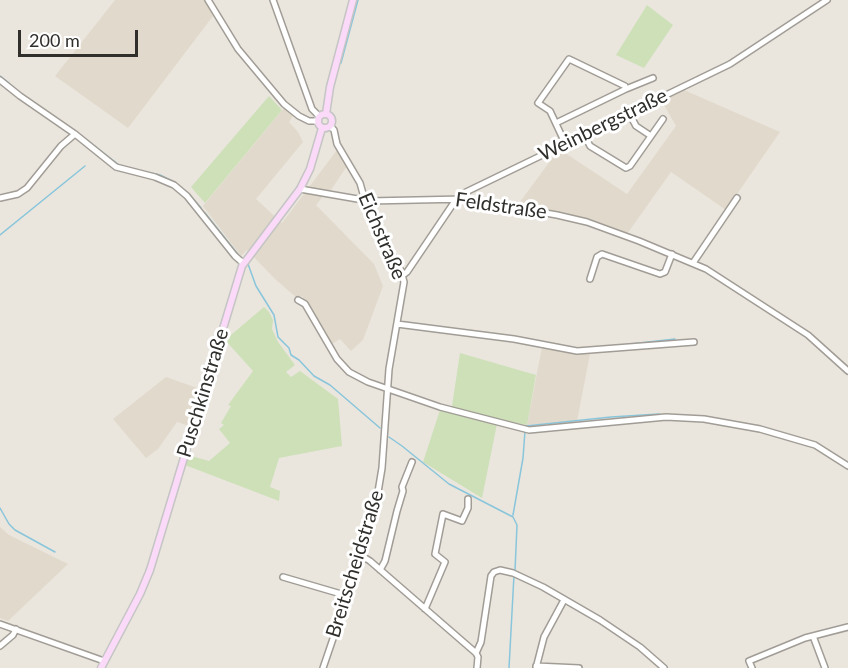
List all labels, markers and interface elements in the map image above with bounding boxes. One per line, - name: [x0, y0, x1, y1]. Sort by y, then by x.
- scale bar: [21, 18, 141, 56]
- text: 200 m: [29, 29, 80, 51]
- street label: Weinbergstraße: [535, 83, 671, 167]
- street label: Feldstraße: [454, 188, 548, 224]
- street label: Eichstraße: [353, 189, 411, 283]
- street label: Puschkinstraße: [172, 326, 234, 460]
- street label: Breitscheidstraße: [321, 487, 389, 641]

